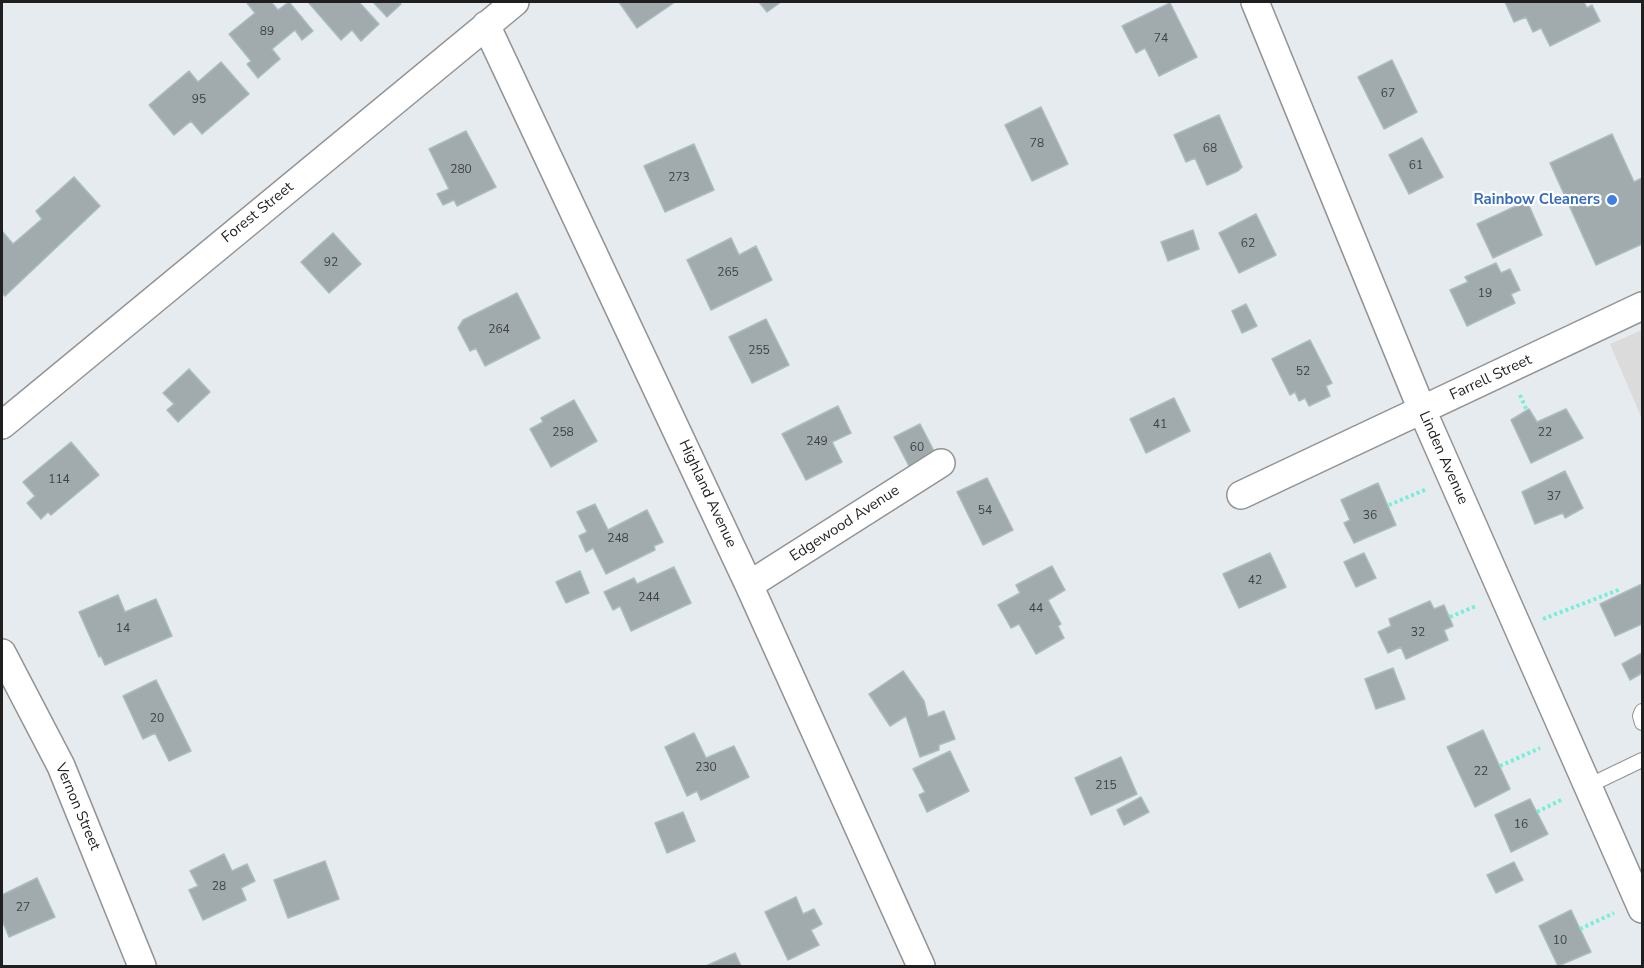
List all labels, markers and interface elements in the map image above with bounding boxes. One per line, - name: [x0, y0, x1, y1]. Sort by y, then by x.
- house number: 89: [260, 25, 274, 39]
- house number: 74: [1154, 32, 1168, 46]
- house number: 67: [1381, 87, 1395, 101]
- house number: 95: [192, 93, 206, 107]
- house number: 78: [1030, 137, 1044, 151]
- house number: 68: [1203, 142, 1217, 156]
- house number: 61: [1409, 159, 1423, 173]
- house number: 280: [450, 163, 472, 177]
- house number: 273: [668, 171, 690, 185]
- street label: Forest Street: [219, 179, 297, 247]
- place label: Rainbow Cleaners: [1473, 191, 1600, 209]
- marker: Rainbow Cleaners: [1605, 193, 1619, 207]
- house number: 62: [1241, 237, 1255, 251]
- house number: 92: [324, 256, 338, 270]
- house number: 265: [717, 266, 739, 280]
- house number: 19: [1478, 287, 1492, 301]
- house number: 264: [488, 323, 510, 337]
- house number: 255: [748, 344, 770, 358]
- street label: Farrell Street: [1447, 351, 1535, 405]
- house number: 52: [1296, 365, 1310, 379]
- street label: Linden Avenue: [1414, 409, 1472, 507]
- house number: 41: [1153, 418, 1167, 432]
- house number: 258: [552, 426, 574, 440]
- house number: 22: [1538, 426, 1552, 440]
- house number: 249: [806, 435, 828, 449]
- street label: Highland Avenue: [674, 437, 740, 551]
- house number: 60: [910, 441, 924, 455]
- house number: 114: [48, 473, 70, 487]
- street label: Edgewood Avenue: [787, 482, 903, 566]
- house number: 37: [1547, 490, 1561, 504]
- house number: 54: [978, 504, 992, 518]
- house number: 36: [1363, 509, 1377, 523]
- house number: 248: [607, 532, 629, 546]
- house number: 42: [1248, 574, 1262, 588]
- house number: 244: [638, 591, 660, 605]
- house number: 44: [1029, 602, 1043, 616]
- house number: 14: [116, 622, 130, 636]
- house number: 32: [1411, 626, 1425, 640]
- house number: 20: [150, 712, 164, 726]
- street label: Vernon Street: [51, 761, 103, 853]
- house number: 230: [695, 761, 717, 775]
- house number: 22: [1474, 765, 1488, 779]
- house number: 215: [1095, 779, 1117, 793]
- house number: 16: [1514, 818, 1528, 832]
- house number: 28: [212, 880, 226, 894]
- house number: 27: [16, 901, 30, 915]
- house number: 10: [1553, 934, 1567, 948]

